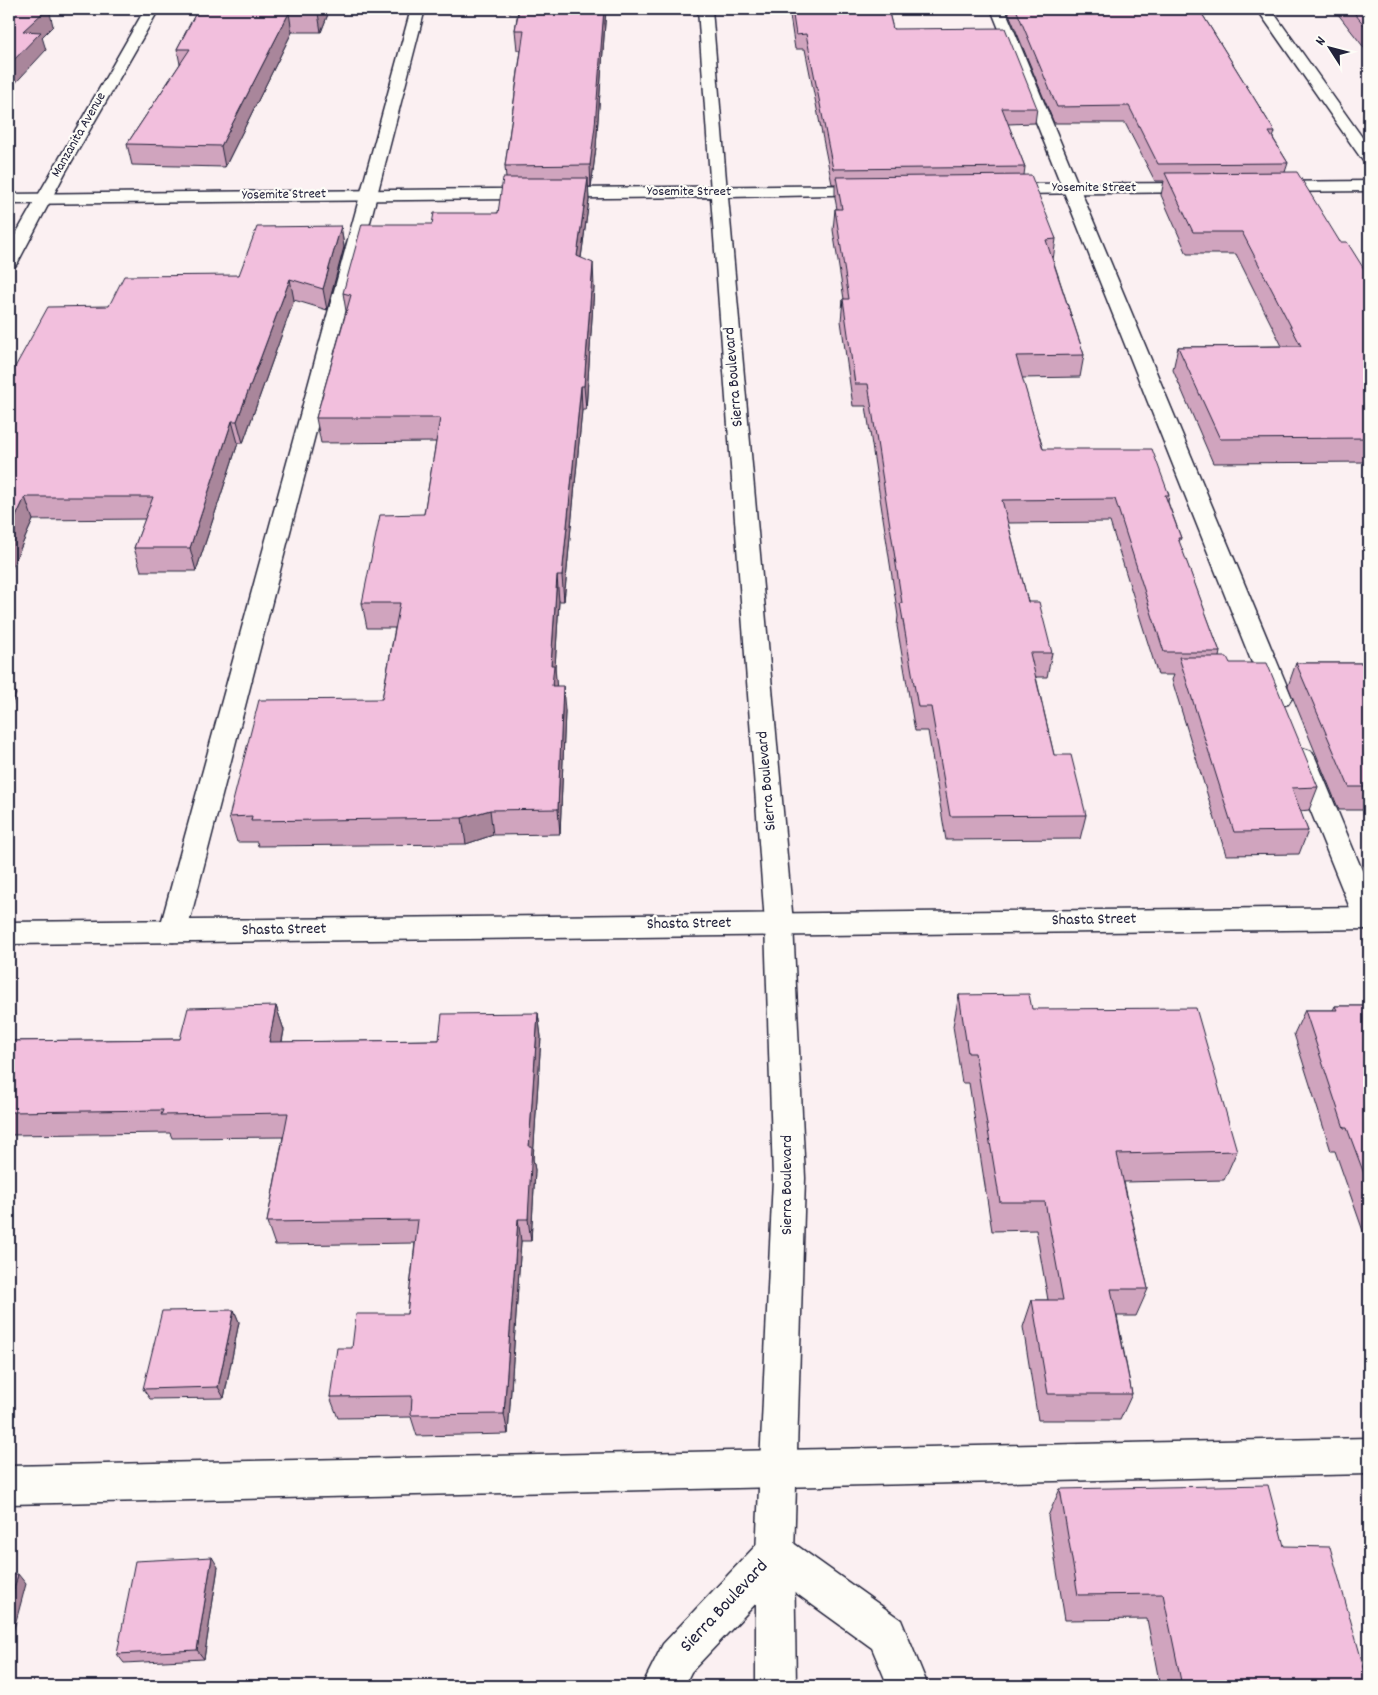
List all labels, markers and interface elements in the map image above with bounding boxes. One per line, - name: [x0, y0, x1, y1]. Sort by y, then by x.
- north arrow: [1306, 22, 1356, 72]
- text: N: [1311, 33, 1331, 50]
- street label: Manzanita Avenue: [46, 89, 112, 181]
- street label: Yosemite Street: [1052, 178, 1136, 198]
- street label: Yosemite Street: [647, 182, 731, 202]
- street label: Yosemite Street: [242, 184, 326, 206]
- street label: Sierra Boulevard: [718, 326, 750, 428]
- street label: Sierra Boulevard: [751, 730, 783, 832]
- street label: Shasta Street: [1052, 908, 1137, 932]
- street label: Shasta Street: [647, 912, 732, 936]
- street label: Shasta Street: [242, 918, 327, 942]
- street label: Sierra Boulevard: [776, 1135, 799, 1235]
- street label: Sierra Boulevard: [675, 1554, 775, 1660]

